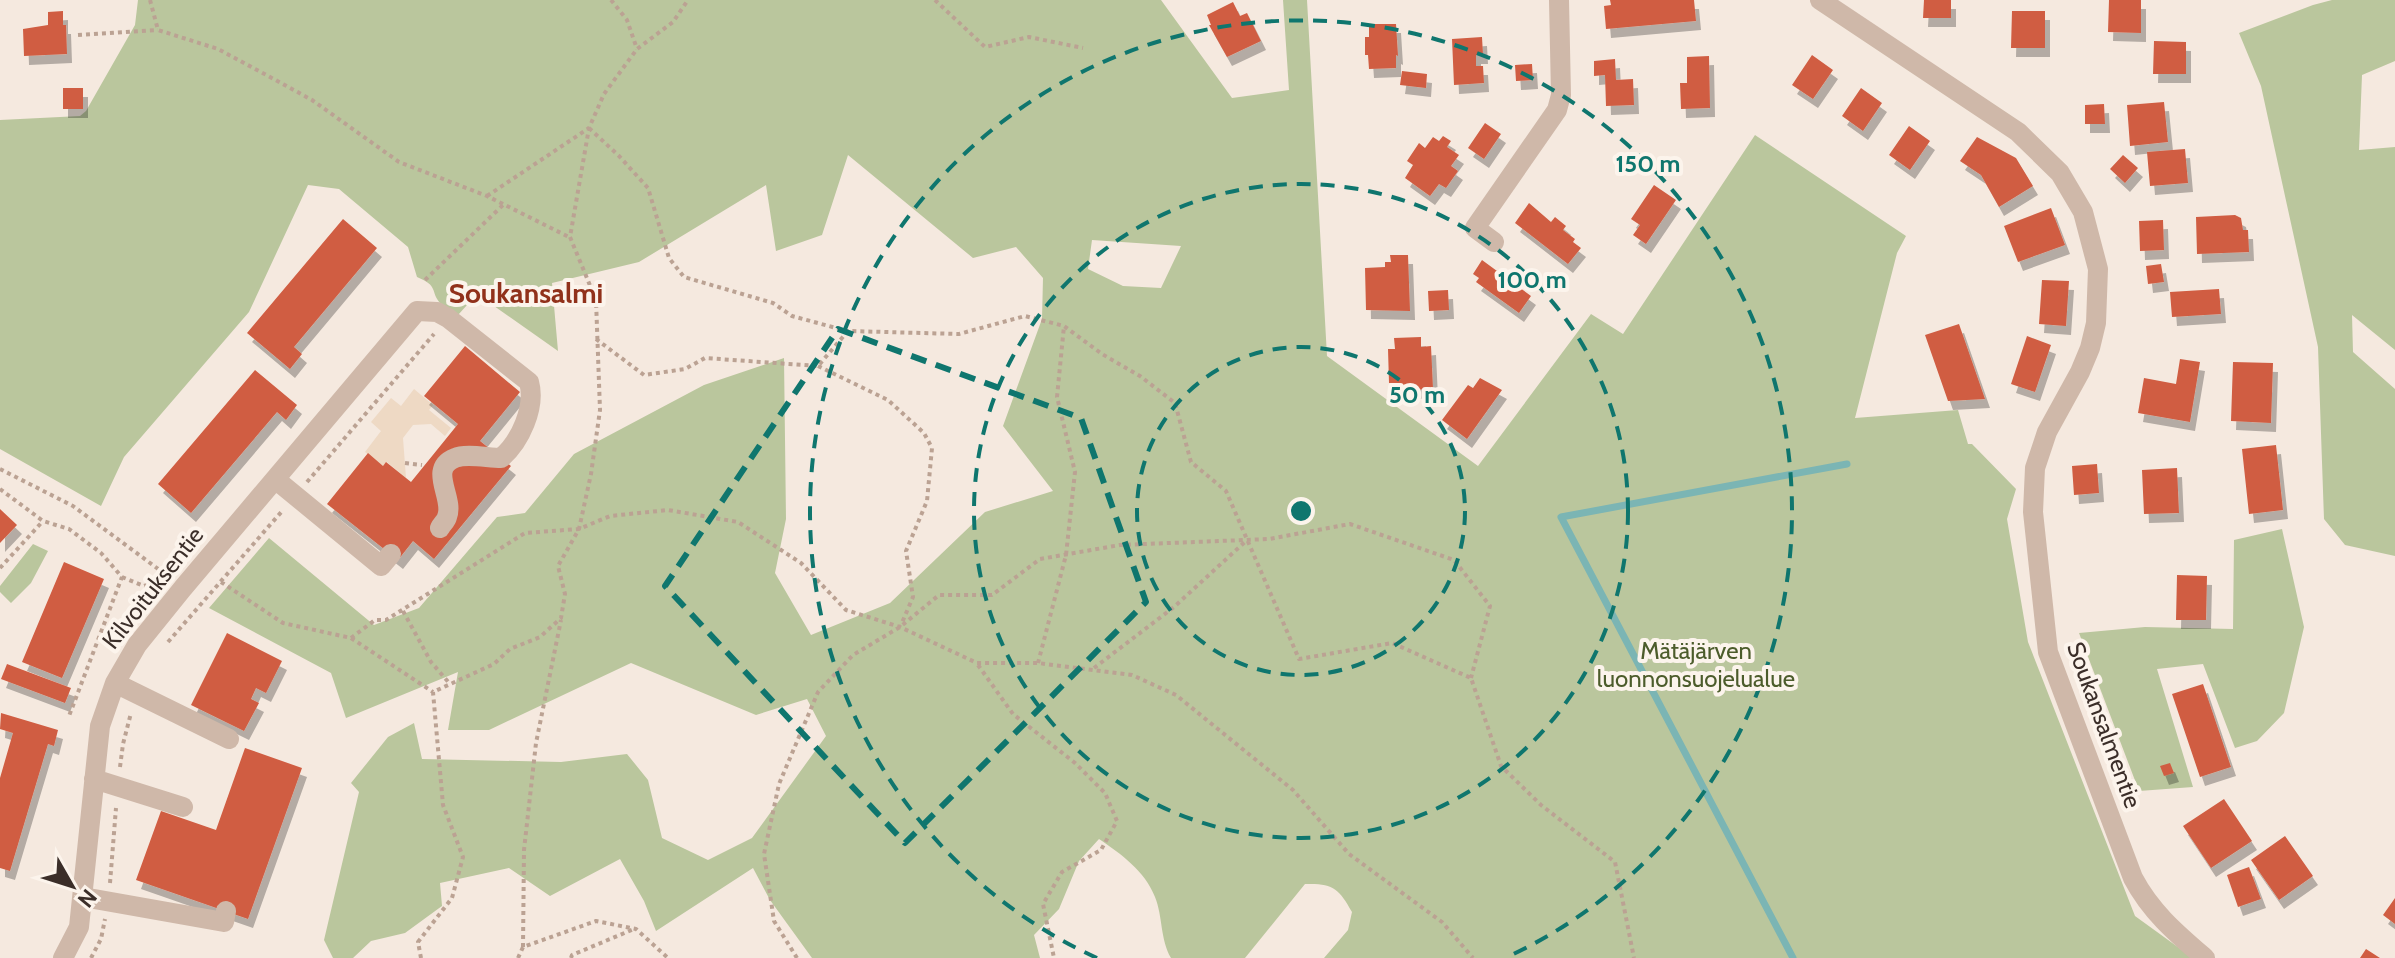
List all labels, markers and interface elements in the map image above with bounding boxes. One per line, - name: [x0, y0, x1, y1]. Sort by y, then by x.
- text: 150 m: [1616, 149, 1680, 178]
- text: 100 m: [1497, 265, 1567, 294]
- district label: Soukansalmi: [449, 276, 603, 310]
- text: 50 m: [1389, 380, 1445, 409]
- centre of rings: [1287, 497, 1315, 525]
- street label: Kilvoituksentie: [96, 521, 209, 655]
- park label: Mätäjärven luonnonsuojelualue: [1597, 636, 1795, 693]
- street label: Soukansalmentie: [2061, 638, 2148, 812]
- north arrow: [32, 846, 112, 926]
- text: N: [72, 884, 103, 913]

